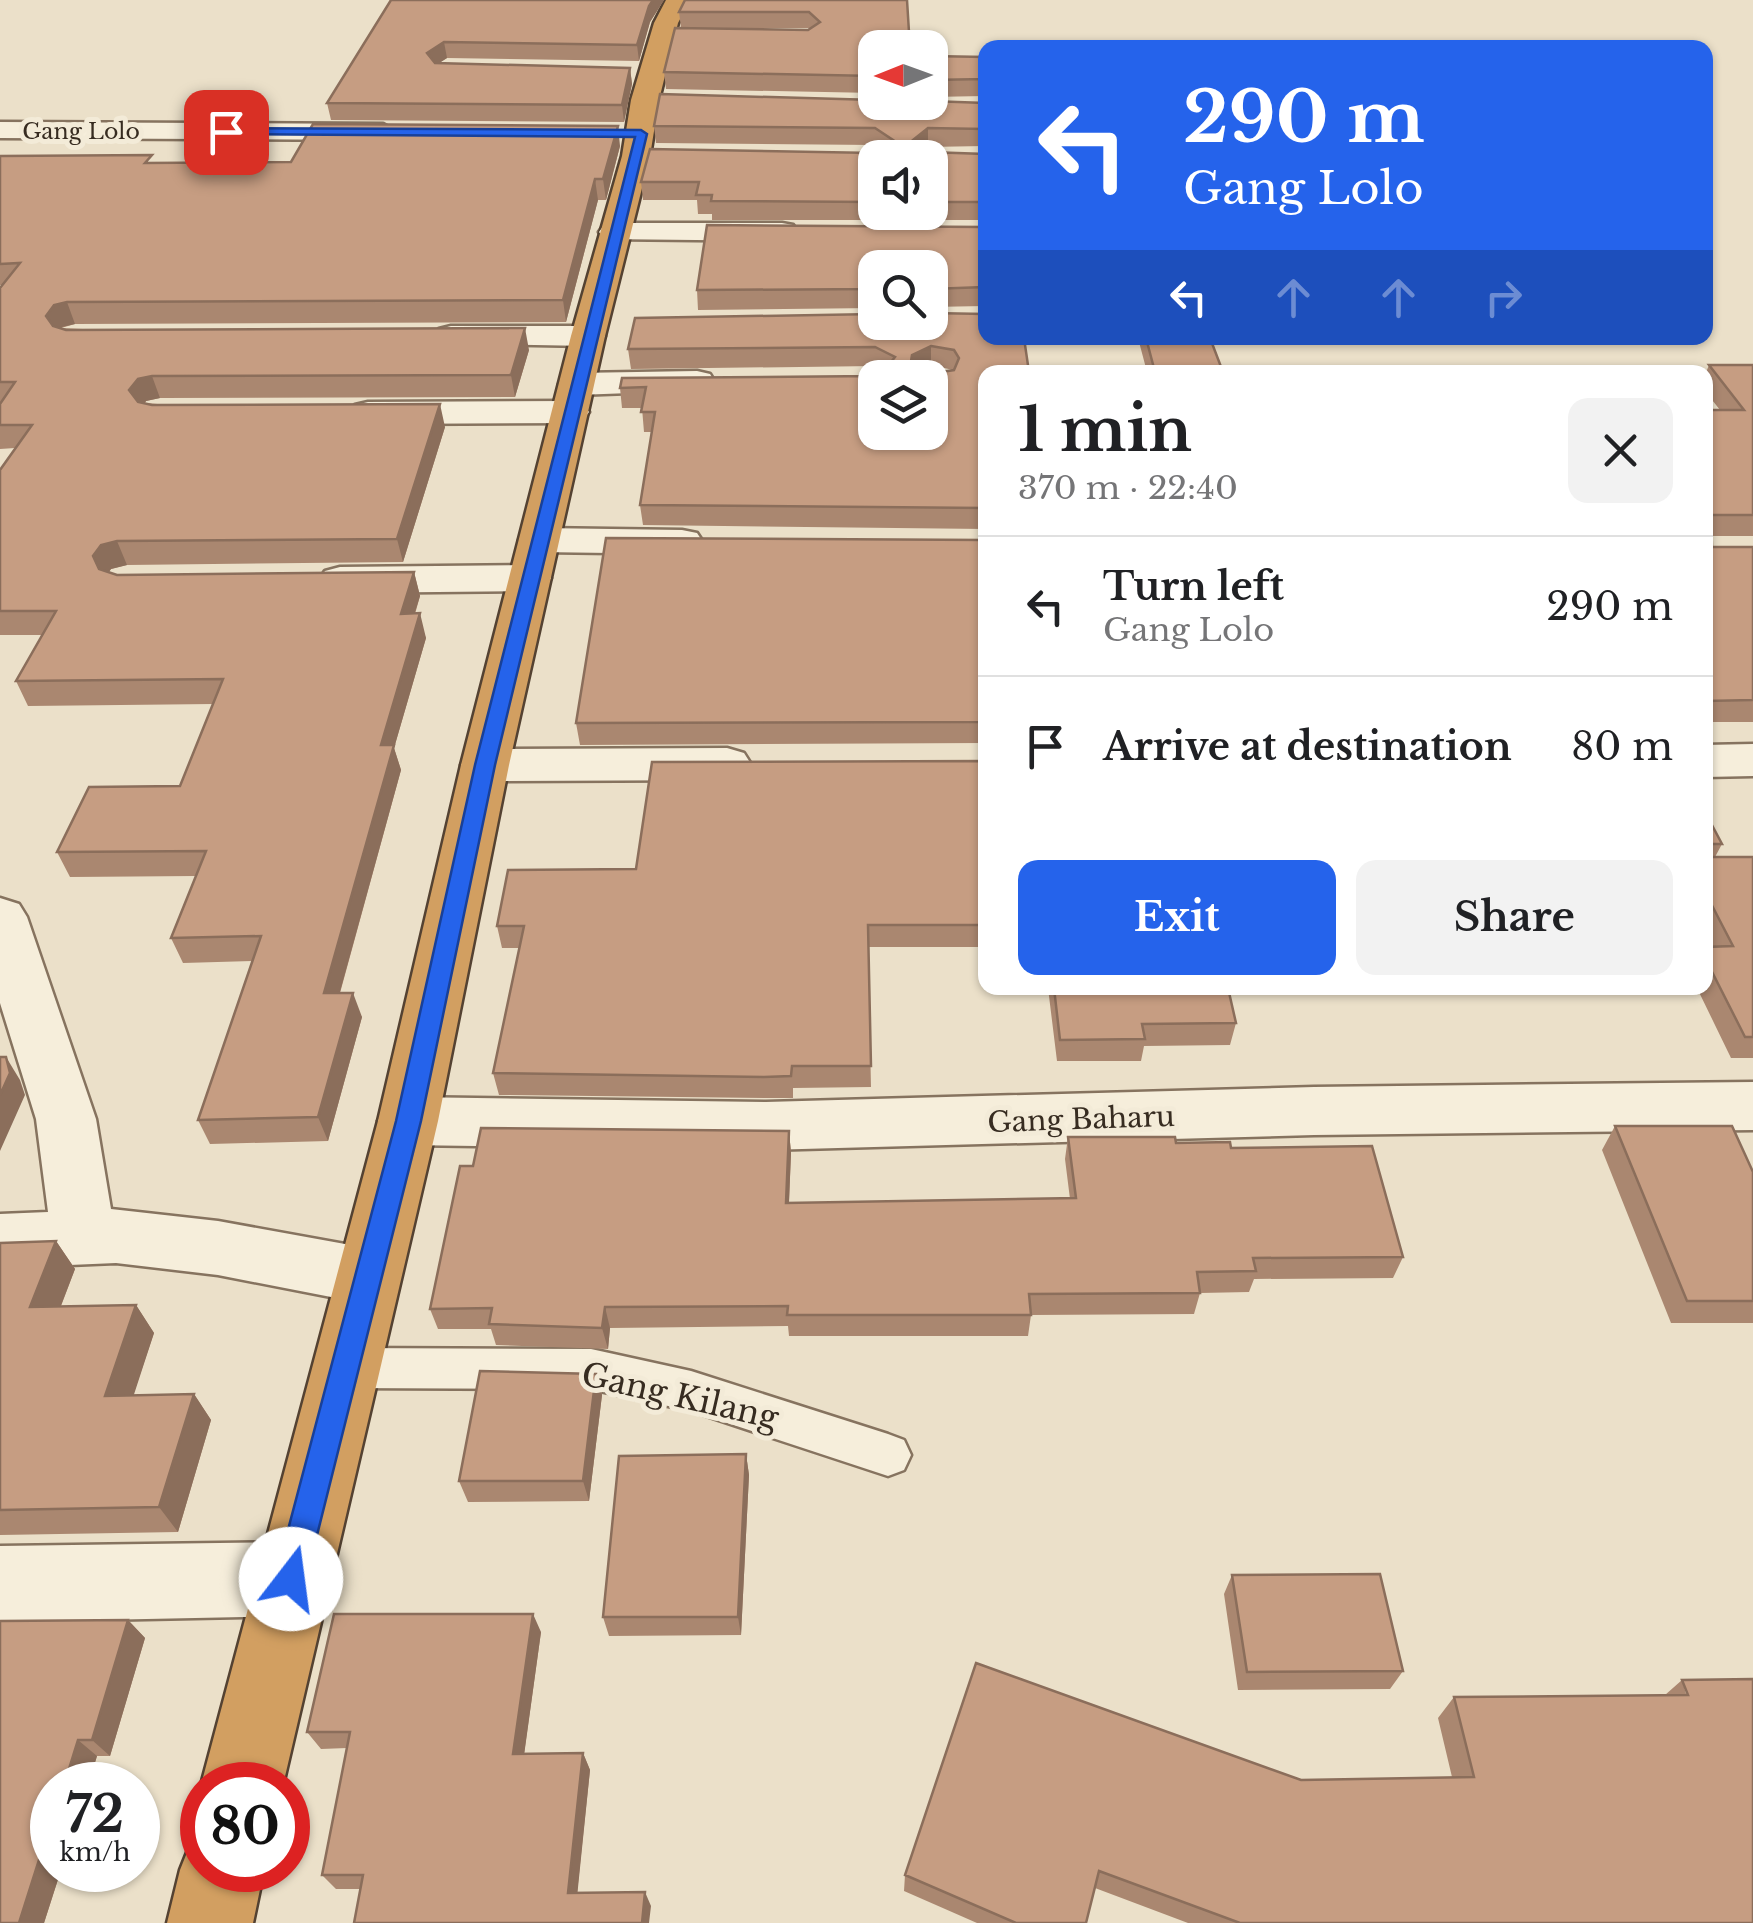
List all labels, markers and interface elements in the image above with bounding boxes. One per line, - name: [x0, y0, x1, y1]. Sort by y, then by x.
- north arrow: [858, 30, 948, 120]
- map controls: [858, 30, 948, 450]
- text: 290 m: [1183, 74, 1425, 161]
- icon: left: [1018, 80, 1148, 210]
- pin: [184, 90, 269, 175]
- icon: arrive: [199, 105, 254, 160]
- street label: Gang Lolo: [22, 118, 140, 145]
- button: sound: [858, 140, 948, 230]
- text: Gang Lolo: [1183, 160, 1424, 216]
- button: search: [858, 250, 948, 340]
- icon: left: [1161, 270, 1216, 325]
- icon: ahead: [1266, 270, 1321, 325]
- icon: ahead: [1371, 270, 1426, 325]
- icon: right: [1476, 270, 1531, 325]
- button: layers: [858, 360, 948, 450]
- text: 1 min: [1018, 393, 1192, 467]
- button: close: [1568, 398, 1673, 503]
- text: 370 m · 22:40: [1018, 468, 1238, 508]
- text: Turn left: [1103, 563, 1284, 610]
- icon: left: [1018, 579, 1073, 634]
- text: 290 m: [1546, 583, 1673, 630]
- text: Gang Lolo: [1103, 610, 1274, 650]
- icon: arrive: [1018, 719, 1073, 774]
- text: Arrive at destination: [1103, 723, 1512, 770]
- text: 80 m: [1571, 723, 1673, 770]
- button: Exit: [1018, 860, 1336, 975]
- button: Share: [1356, 860, 1673, 975]
- street label: Gang Baharu: [987, 1099, 1176, 1140]
- street label: Gang Kilang: [578, 1354, 783, 1438]
- position arrow: [239, 1527, 343, 1631]
- speed limit sign: 80: [180, 1762, 310, 1892]
- text: 72: [66, 1783, 124, 1846]
- text: km/h: [60, 1837, 130, 1868]

